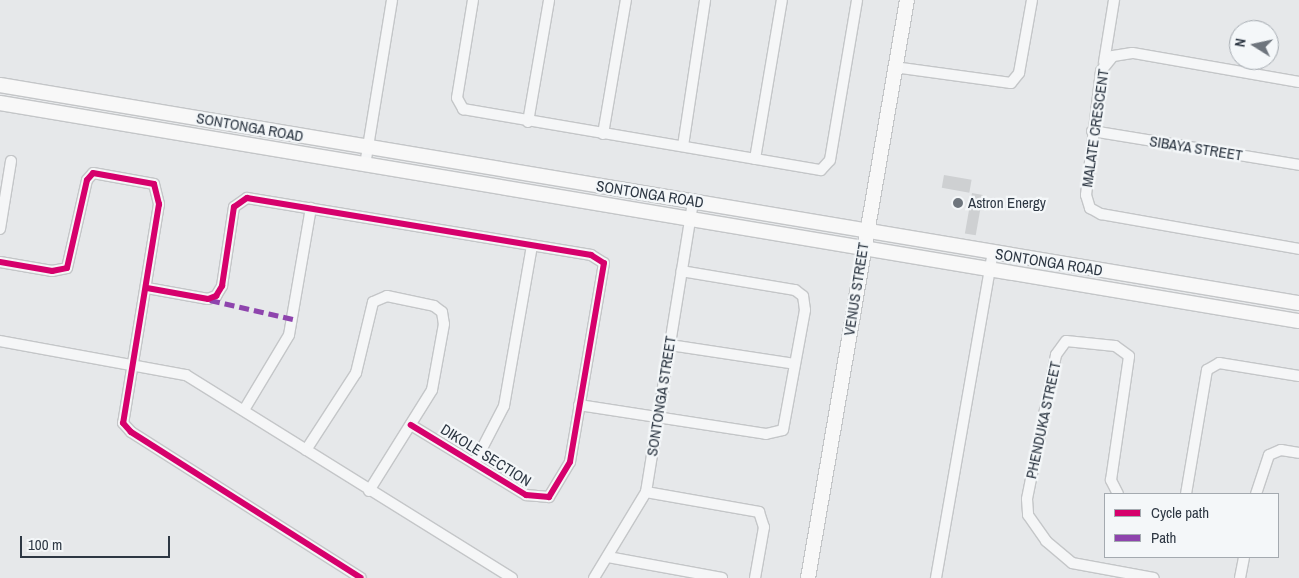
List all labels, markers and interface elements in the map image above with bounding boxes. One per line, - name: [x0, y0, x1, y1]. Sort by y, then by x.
- north arrow: [1229, 20, 1279, 70]
- text: N: [1231, 37, 1250, 48]
- street label: MALATE CRESCENT: [1078, 68, 1112, 188]
- street label: SONTONGA ROAD: [195, 109, 305, 145]
- street label: SIBAYA STREET: [1148, 132, 1244, 164]
- street label: SONTONGA ROAD: [595, 177, 705, 211]
- place label: Astron Energy: [968, 194, 1046, 212]
- marker: Astron Energy: [952, 197, 964, 209]
- street label: VENUS STREET: [840, 241, 872, 337]
- street label: SONTONGA ROAD: [994, 245, 1104, 279]
- street label: SONTONGA STREET: [643, 334, 679, 458]
- street label: PHENDUKA STREET: [1022, 359, 1064, 481]
- street label: DIKOLE SECTION: [437, 420, 535, 490]
- legend: [1104, 493, 1279, 558]
- text: Cycle path: [1151, 502, 1209, 523]
- scale bar: [22, 526, 172, 558]
- text: Path: [1151, 527, 1176, 548]
- text: 100 m: [28, 534, 62, 555]

